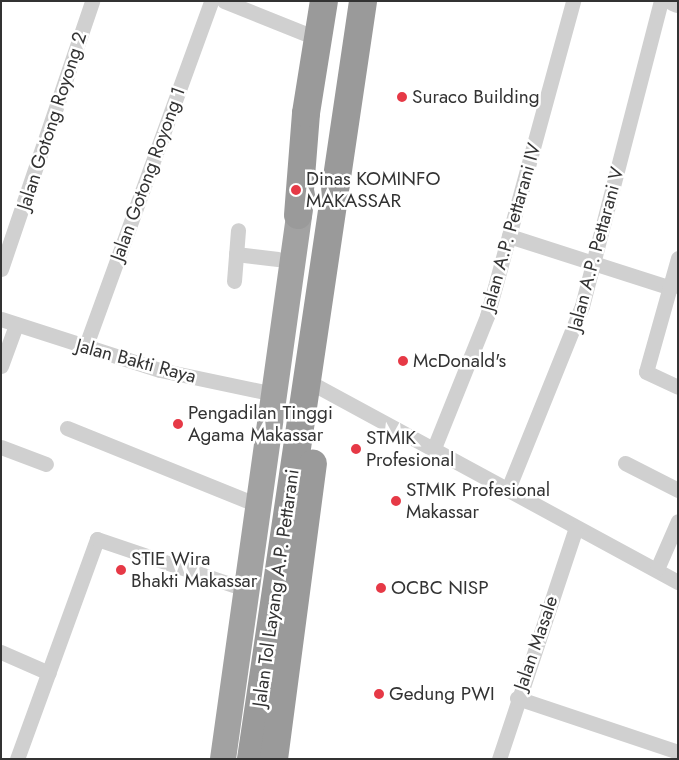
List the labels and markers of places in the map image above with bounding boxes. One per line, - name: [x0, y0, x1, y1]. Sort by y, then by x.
- place label: Suraco Building: [412, 86, 540, 108]
- marker: Suraco Building: [396, 91, 408, 103]
- place label: Dinas KOMINFO MAKASSAR: [306, 168, 440, 212]
- marker: Dinas KOMINFO MAKASSAR: [290, 184, 302, 196]
- place label: McDonald's: [413, 350, 506, 372]
- marker: McDonald's: [397, 355, 409, 367]
- place label: Pengadilan Tinggi Agama Makassar: [188, 402, 333, 446]
- marker: Pengadilan Tinggi Agama Makassar: [172, 418, 184, 430]
- place label: STMIK Profesional: [366, 427, 454, 471]
- marker: STMIK Profesional: [350, 443, 362, 455]
- place label: STMIK Profesional Makassar: [406, 479, 550, 523]
- marker: STMIK Profesional Makassar: [390, 495, 402, 507]
- place label: STIE Wira Bhakti Makassar: [131, 548, 257, 592]
- marker: STIE Wira Bhakti Makassar: [115, 564, 127, 576]
- place label: OCBC NISP: [391, 577, 489, 599]
- marker: OCBC NISP: [375, 582, 387, 594]
- place label: Gedung PWI: [389, 683, 495, 705]
- marker: Gedung PWI: [373, 688, 385, 700]

